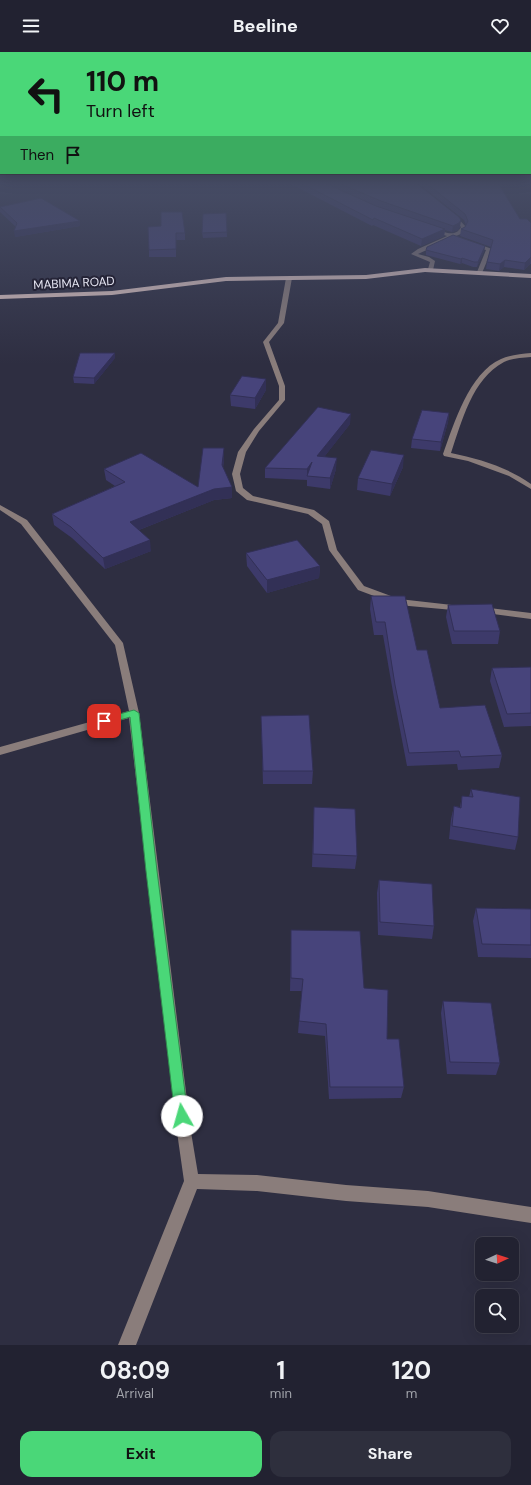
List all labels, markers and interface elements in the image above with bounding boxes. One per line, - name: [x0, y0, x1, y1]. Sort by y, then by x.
- text: Beeline: [233, 14, 298, 38]
- icon: menu: [20, 15, 42, 37]
- icon: heart: [489, 15, 511, 37]
- text: 110 m: [86, 63, 159, 100]
- icon: left: [20, 68, 72, 120]
- text: Turn left: [86, 99, 155, 123]
- icon: arrive: [62, 144, 84, 166]
- text: Then: [20, 145, 54, 165]
- street label: MABIMA ROAD: [33, 273, 115, 293]
- pin: [87, 704, 121, 738]
- icon: arrive: [93, 710, 115, 732]
- position arrow: [161, 1095, 203, 1137]
- north arrow: [475, 1237, 519, 1281]
- map controls: [475, 1237, 519, 1333]
- button: search: [475, 1289, 519, 1333]
- text: 08:09: [100, 1355, 170, 1386]
- text: 1: [277, 1355, 285, 1386]
- text: 120: [392, 1355, 431, 1386]
- text: Arrival: [116, 1385, 154, 1402]
- text: min: [270, 1385, 292, 1402]
- text: m: [406, 1385, 417, 1402]
- button: Exit: [20, 1431, 262, 1477]
- button: Share: [270, 1431, 511, 1477]

